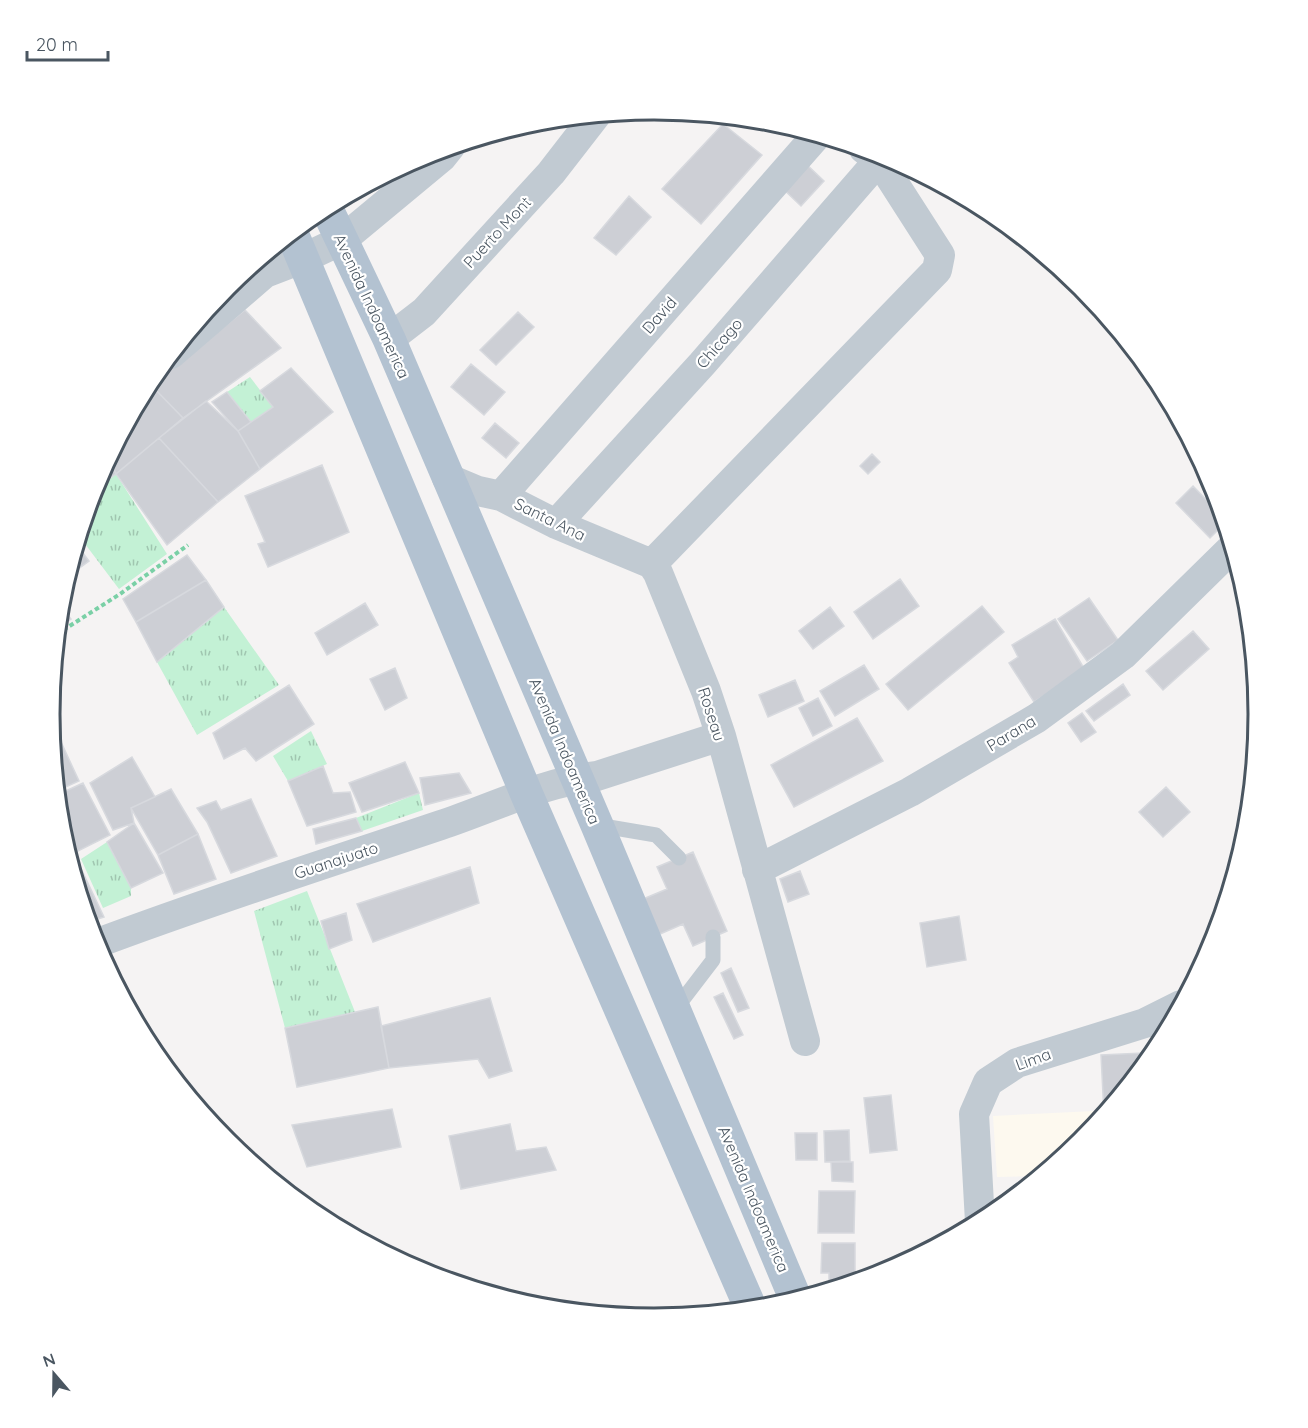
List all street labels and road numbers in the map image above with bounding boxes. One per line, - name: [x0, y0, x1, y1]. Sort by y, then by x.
- street label: Puerto Mont: [459, 192, 535, 272]
- street label: Avenida Indoamerica: [330, 231, 414, 381]
- street label: David: [637, 292, 681, 338]
- street label: Chicago: [692, 314, 746, 372]
- street label: Santa Ana: [511, 493, 589, 545]
- street label: Avenida Indoamerica: [525, 675, 605, 827]
- street label: Roseau: [694, 684, 730, 744]
- street label: Parana: [983, 711, 1039, 755]
- street label: Guanajuato: [292, 837, 380, 883]
- street label: Lima: [1013, 1043, 1053, 1075]
- street label: Avenida Indoamerica: [714, 1123, 794, 1275]

